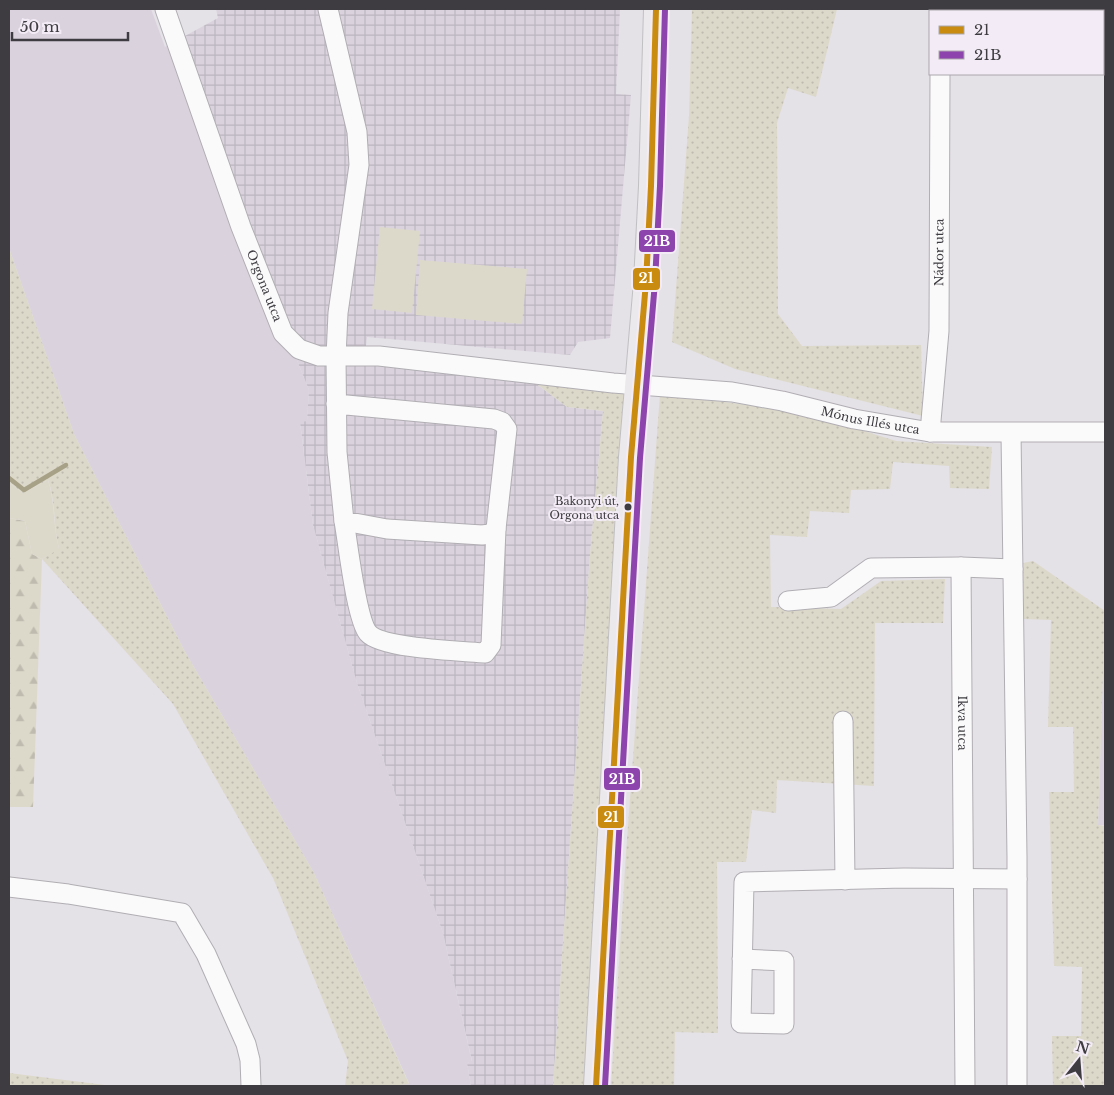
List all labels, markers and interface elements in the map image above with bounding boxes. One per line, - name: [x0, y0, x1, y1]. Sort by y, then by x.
- scale bar: [12, 10, 129, 42]
- legend: [929, 10, 1104, 75]
- text: 50 m: [20, 17, 60, 36]
- text: 21: [974, 20, 990, 39]
- text: 21B: [974, 45, 1001, 64]
- street label: Nádor utca: [931, 218, 946, 286]
- line badge: 21B: [638, 229, 676, 253]
- text: 21B: [644, 232, 670, 250]
- street label: Orgona utca: [244, 247, 286, 324]
- line badge: 21: [632, 267, 661, 291]
- text: 21: [638, 269, 654, 287]
- street label: Mónus Illés utca: [820, 403, 921, 437]
- place label: Bakonyi út, Orgona utca: [549, 494, 620, 522]
- marker: Bakonyi út, Orgona utca: [623, 502, 633, 512]
- street label: Ikva utca: [955, 695, 970, 751]
- line badge: 21B: [603, 767, 641, 791]
- text: 21B: [609, 770, 635, 788]
- line badge: 21: [597, 805, 625, 829]
- text: 21: [603, 808, 619, 826]
- north arrow: [1054, 1035, 1104, 1085]
- text: N: [1074, 1037, 1092, 1058]

